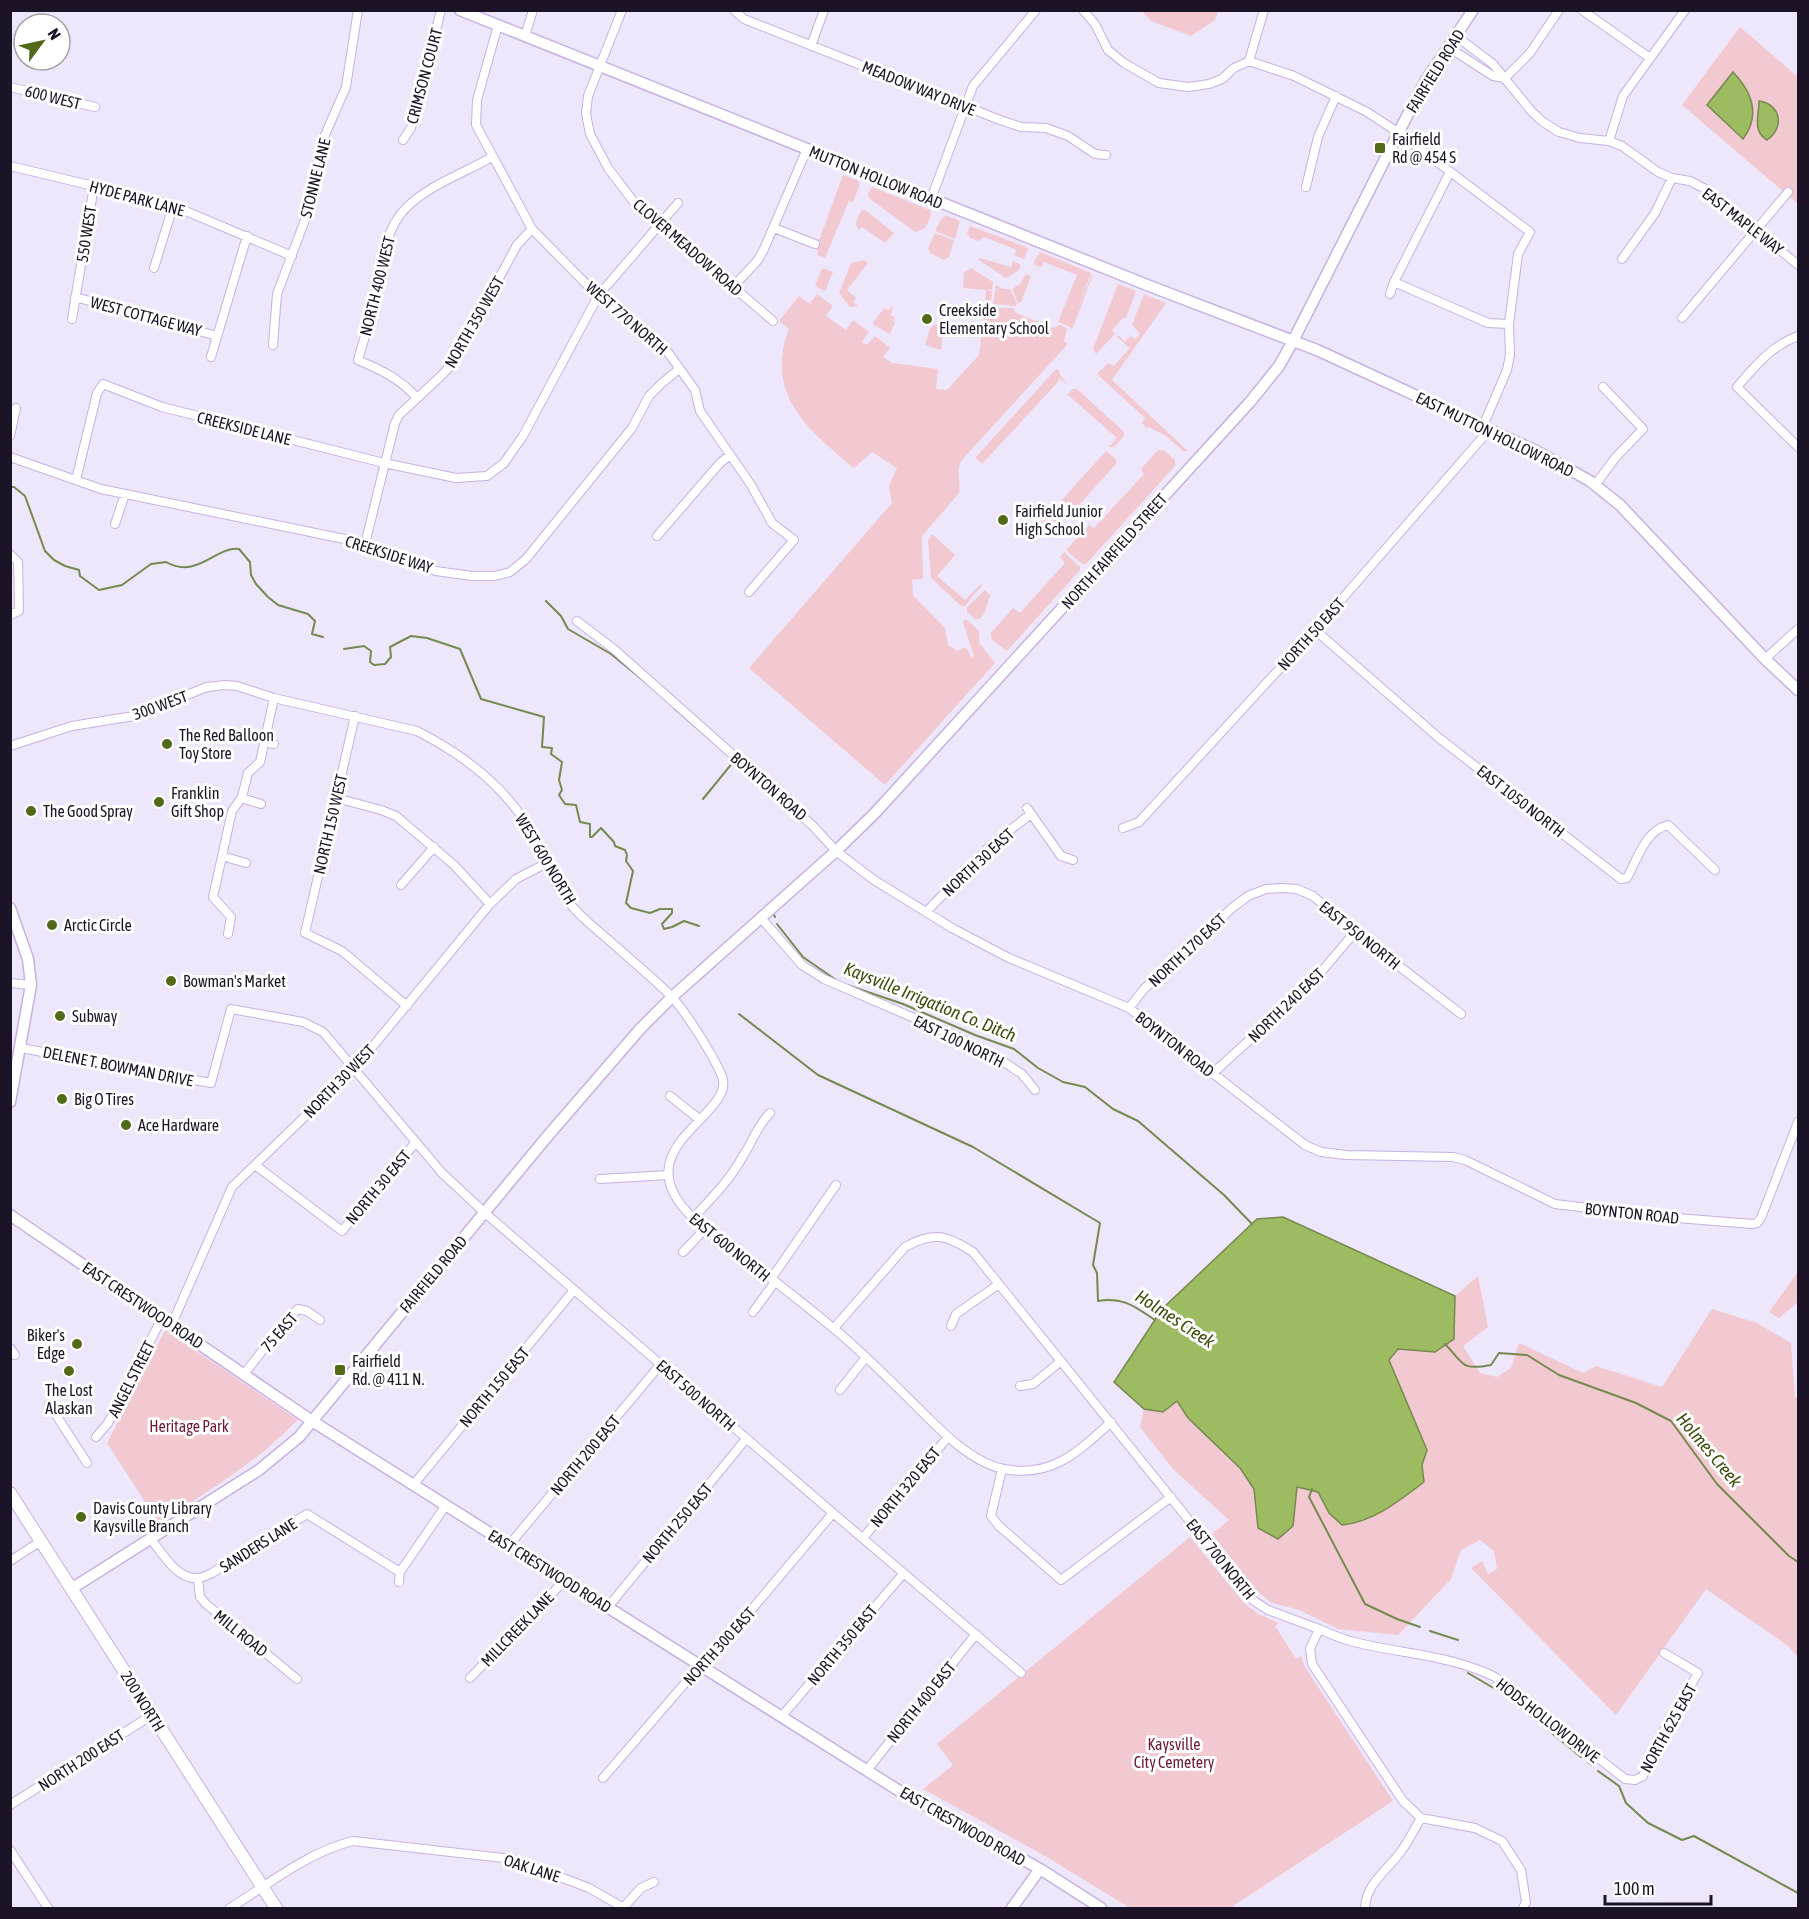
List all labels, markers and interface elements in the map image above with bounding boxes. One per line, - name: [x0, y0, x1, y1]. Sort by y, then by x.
- north arrow: [12, 12, 72, 72]
- text: N: [44, 25, 65, 43]
- street label: CRIMSON COURT: [403, 26, 445, 126]
- street label: FAIRFIELD ROAD: [1402, 26, 1468, 116]
- street label: MEADOW WAY DRIVE: [860, 57, 978, 119]
- street label: 600 WEST: [23, 81, 83, 113]
- place label: Fairfield Rd @ 454 S: [1392, 130, 1456, 166]
- street label: STONNE LANE: [296, 136, 334, 219]
- marker: Fairfield Rd @ 454 S: [1373, 141, 1387, 155]
- street label: MUTTON HOLLOW ROAD: [807, 142, 945, 212]
- street label: HYDE PARK LANE: [87, 177, 187, 219]
- street label: EAST MAPLE WAY: [1699, 184, 1788, 259]
- street label: CLOVER MEADOW ROAD: [630, 195, 746, 299]
- street label: 550 WEST: [73, 204, 99, 264]
- street label: NORTH 400 WEST: [356, 234, 398, 338]
- street label: NORTH 350 WEST: [441, 273, 507, 371]
- street label: WEST 770 NORTH: [583, 278, 671, 358]
- street label: WEST COTTAGE WAY: [88, 292, 204, 340]
- place label: Creekside Elementary School: [939, 301, 1050, 338]
- marker: Creekside Elementary School: [920, 312, 934, 326]
- street label: EAST MUTTON HOLLOW ROAD: [1413, 388, 1577, 480]
- street label: CREEKSIDE LANE: [195, 408, 293, 448]
- street label: NORTH FAIRFIELD STREET: [1058, 490, 1170, 612]
- place label: Fairfield Junior High School: [1015, 502, 1103, 539]
- marker: Fairfield Junior High School: [996, 513, 1010, 527]
- street label: CREEKSIDE WAY: [343, 531, 436, 577]
- street label: NORTH 50 EAST: [1274, 594, 1348, 674]
- street label: 300 WEST: [130, 687, 190, 723]
- place label: The Red Balloon Toy Store: [179, 726, 274, 763]
- marker: The Red Balloon Toy Store: [160, 737, 174, 751]
- street label: BOYNTON ROAD: [727, 748, 811, 824]
- street label: EAST 1050 NORTH: [1474, 761, 1568, 841]
- street label: NORTH 150 WEST: [310, 772, 350, 876]
- place label: Franklin Gift Shop: [171, 784, 224, 821]
- marker: Franklin Gift Shop: [152, 795, 166, 809]
- place label: The Good Spray: [43, 802, 133, 821]
- marker: The Good Spray: [24, 804, 38, 818]
- street label: WEST 600 NORTH: [512, 811, 580, 907]
- street label: NORTH 30 EAST: [939, 824, 1017, 900]
- street label: EAST 950 NORTH: [1316, 897, 1404, 973]
- street label: NORTH 170 EAST: [1145, 910, 1229, 990]
- place label: Arctic Circle: [64, 916, 132, 934]
- marker: Arctic Circle: [45, 918, 59, 932]
- water label: Kaysville Irrigation Co. Ditch: [841, 957, 1020, 1046]
- street label: NORTH 240 EAST: [1244, 964, 1328, 1046]
- place label: Bowman's Market: [183, 972, 286, 990]
- marker: Bowman's Market: [164, 974, 178, 988]
- place label: Subway: [72, 1007, 118, 1026]
- street label: BOYNTON ROAD: [1132, 1008, 1218, 1080]
- marker: Subway: [53, 1009, 67, 1023]
- street label: EAST 100 NORTH: [911, 1011, 1007, 1071]
- street label: NORTH 30 WEST: [300, 1041, 378, 1121]
- street label: DELENE T. BOWMAN DRIVE: [41, 1043, 195, 1089]
- place label: Big O Tires: [74, 1090, 134, 1109]
- marker: Big O Tires: [55, 1092, 69, 1106]
- place label: Ace Hardware: [138, 1116, 219, 1134]
- marker: Ace Hardware: [119, 1118, 133, 1132]
- street label: NORTH 30 EAST: [342, 1146, 414, 1228]
- street label: BOYNTON ROAD: [1584, 1199, 1680, 1227]
- street label: EAST 600 NORTH: [686, 1209, 774, 1285]
- street label: FAIRFIELD ROAD: [396, 1232, 470, 1316]
- street label: EAST CRESTWOOD ROAD: [79, 1258, 207, 1352]
- water label: Holmes Creek: [1132, 1285, 1220, 1353]
- street label: 75 EAST: [257, 1309, 301, 1355]
- place label: Biker's Edge: [27, 1326, 65, 1363]
- marker: Biker's Edge: [70, 1337, 84, 1351]
- street label: ANGEL STREET: [104, 1338, 158, 1420]
- street label: NORTH 150 EAST: [455, 1344, 533, 1430]
- place label: Fairfield Rd. @ 411 N.: [352, 1352, 424, 1388]
- street label: EAST 500 NORTH: [653, 1356, 739, 1434]
- marker: Fairfield Rd. @ 411 N.: [333, 1363, 347, 1377]
- marker: The Lost Alaskan: [62, 1364, 76, 1378]
- place label: The Lost Alaskan: [45, 1381, 93, 1417]
- water label: Holmes Creek: [1672, 1408, 1747, 1492]
- street label: NORTH 200 EAST: [546, 1412, 624, 1498]
- park label: Heritage Park: [149, 1417, 229, 1436]
- street label: NORTH 320 EAST: [866, 1444, 944, 1530]
- street label: NORTH 250 EAST: [638, 1480, 716, 1566]
- place label: Davis County Library Kaysville Branch: [93, 1499, 212, 1536]
- marker: Davis County Library Kaysville Branch: [74, 1510, 88, 1524]
- street label: SANDERS LANE: [216, 1514, 300, 1576]
- street label: EAST 700 NORTH: [1183, 1515, 1259, 1603]
- street label: EAST CRESTWOOD ROAD: [485, 1526, 615, 1616]
- street label: MILLCREEK LANE: [477, 1588, 557, 1670]
- street label: NORTH 350 EAST: [803, 1602, 881, 1688]
- street label: NORTH 300 EAST: [679, 1603, 759, 1689]
- street label: MILL ROAD: [211, 1606, 271, 1660]
- street label: NORTH 400 EAST: [883, 1658, 959, 1746]
- street label: 200 NORTH: [117, 1667, 169, 1735]
- street label: HODS HOLLOW DRIVE: [1493, 1674, 1603, 1766]
- street label: NORTH 625 EAST: [1636, 1681, 1700, 1775]
- street label: NORTH 200 EAST: [35, 1726, 127, 1794]
- park label: Kaysville City Cemetery: [1134, 1735, 1215, 1772]
- street label: EAST CRESTWOOD ROAD: [897, 1783, 1029, 1869]
- street label: OAK LANE: [502, 1851, 562, 1885]
- scale bar: [1605, 1868, 1712, 1906]
- text: 100 m: [1614, 1878, 1655, 1899]

